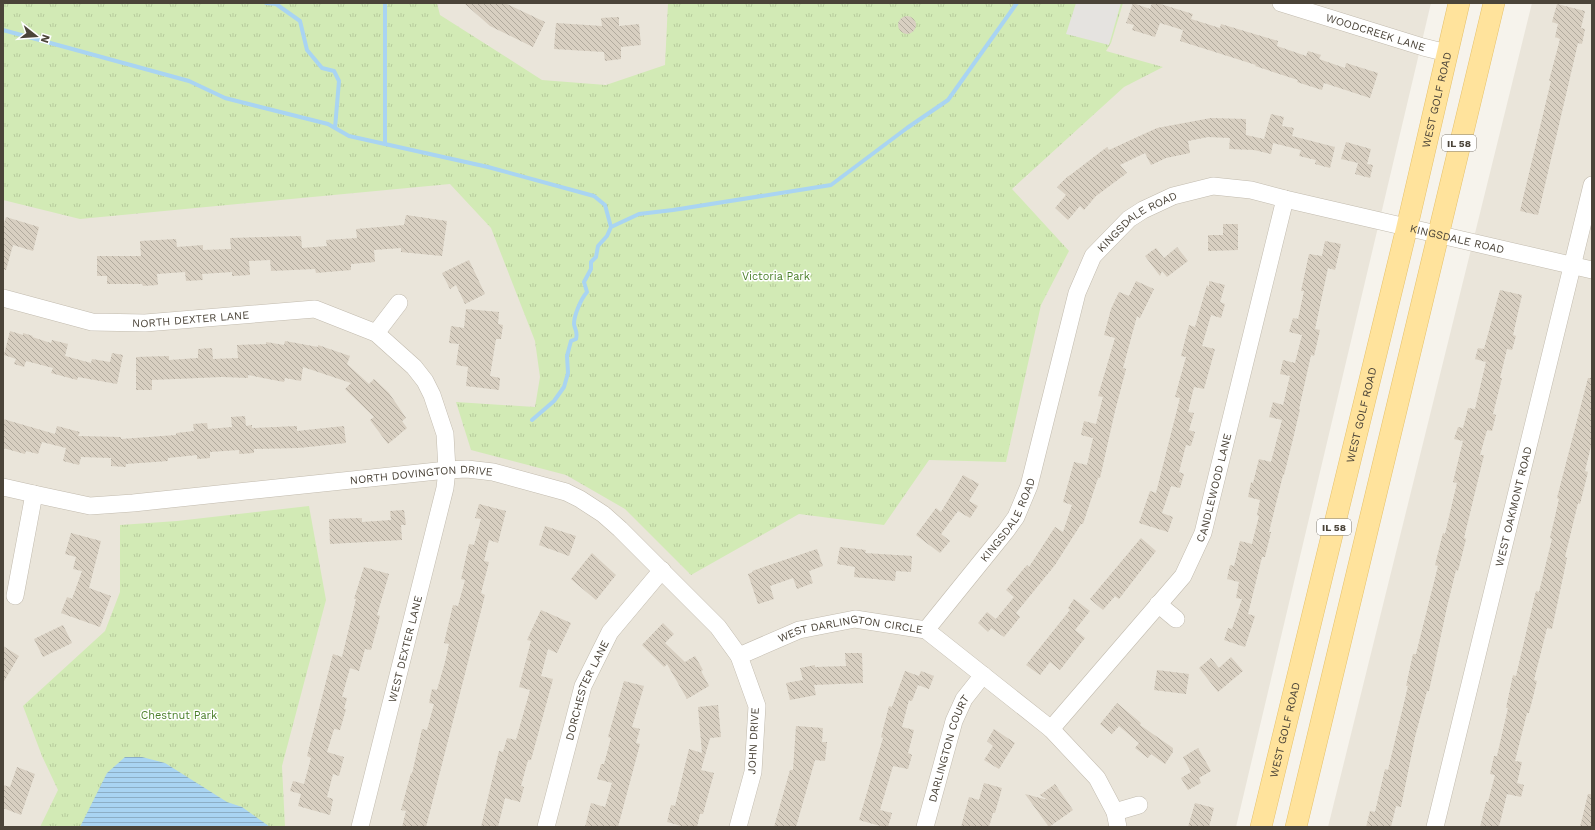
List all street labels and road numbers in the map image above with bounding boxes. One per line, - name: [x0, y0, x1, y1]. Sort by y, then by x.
- street label: WOODCREEK LANE: [1324, 11, 1427, 54]
- street label: WEST GOLF ROAD: [1420, 51, 1454, 149]
- road number: IL 58: [1442, 135, 1476, 151]
- street label: KINGSDALE ROAD: [1095, 189, 1179, 255]
- street label: KINGSDALE ROAD: [1409, 222, 1506, 257]
- street label: NORTH DEXTER LANE: [132, 308, 250, 330]
- street label: WEST GOLF ROAD: [1344, 366, 1380, 464]
- street label: CANDLEWOOD LANE: [1194, 432, 1234, 545]
- street label: WEST OAKMONT ROAD: [1493, 445, 1535, 568]
- street label: NORTH DOVINGTON DRIVE: [349, 463, 493, 487]
- street label: KINGSDALE ROAD: [978, 477, 1038, 565]
- road number: IL 58: [1317, 519, 1351, 535]
- street label: WEST DEXTER LANE: [386, 594, 425, 704]
- street label: WEST DARLINGTON CIRCLE: [776, 613, 924, 645]
- street label: DORCHESTER LANE: [563, 638, 612, 742]
- street label: WEST GOLF ROAD: [1267, 681, 1303, 779]
- street label: DARLINGTON COURT: [926, 692, 972, 804]
- street label: JOHN DRIVE: [745, 707, 762, 775]

